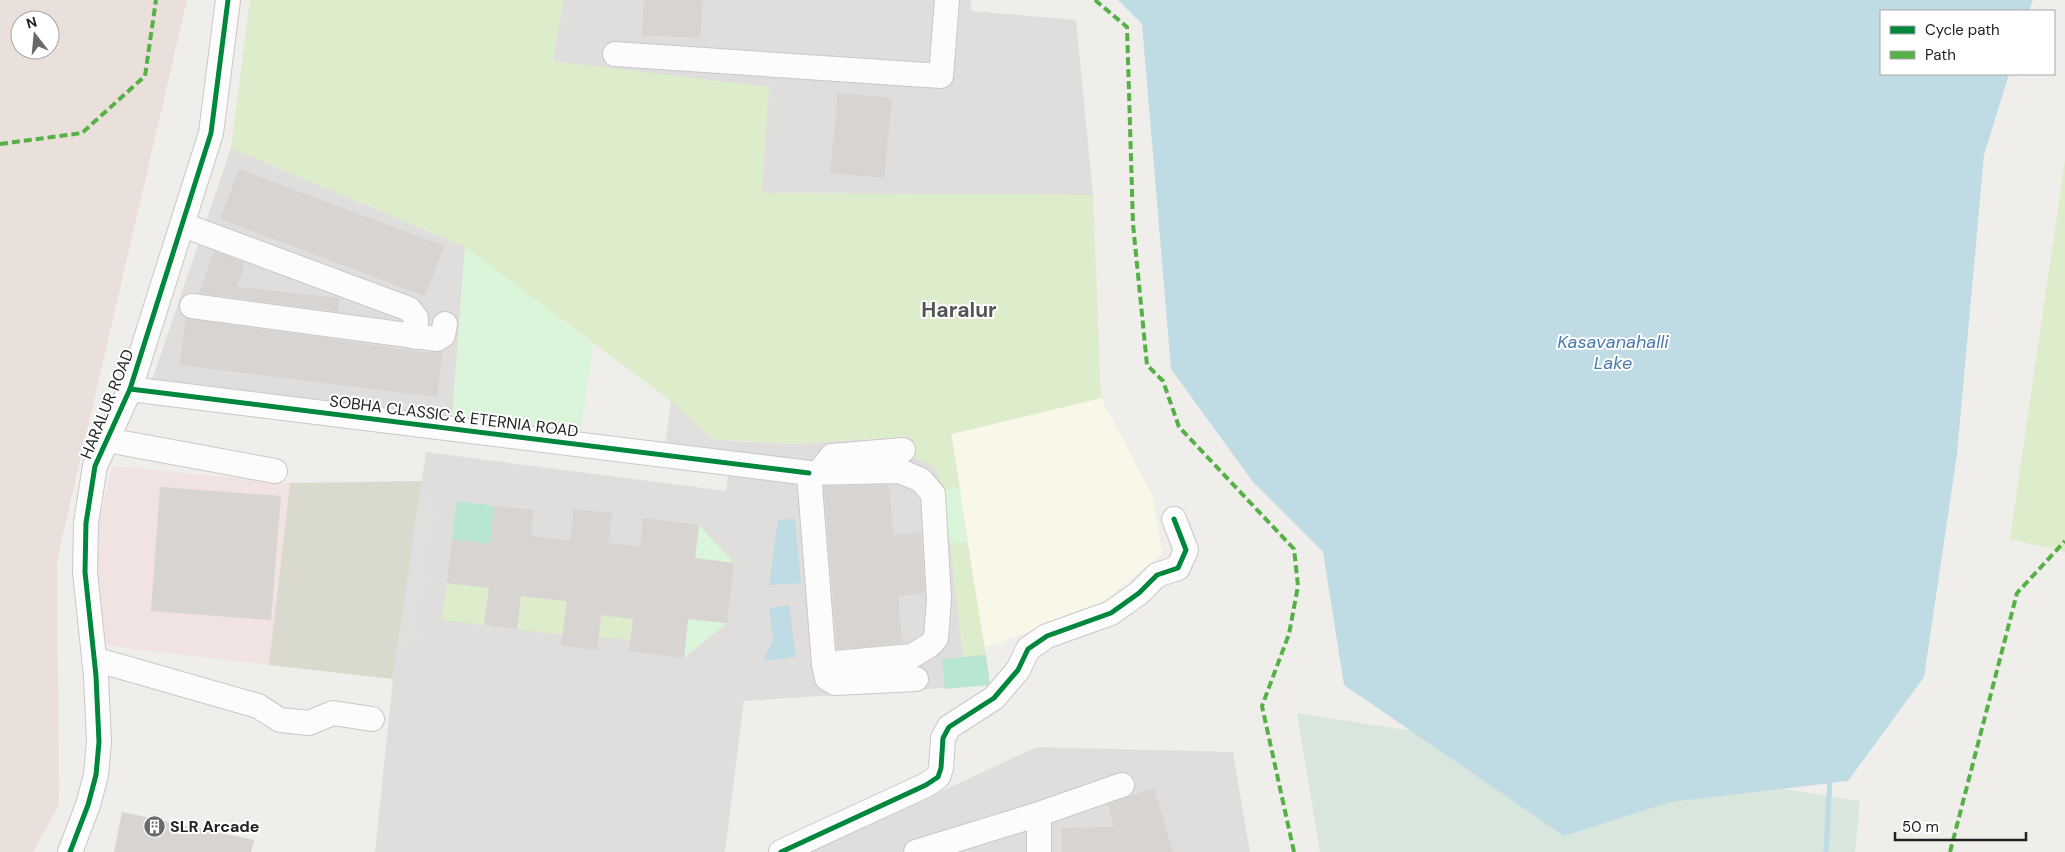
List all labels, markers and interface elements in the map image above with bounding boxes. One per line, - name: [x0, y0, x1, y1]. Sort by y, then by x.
- north arrow: [10, 10, 60, 60]
- legend: [1880, 10, 2055, 75]
- text: N: [24, 12, 39, 33]
- text: Cycle path: [1925, 20, 2000, 40]
- text: Path: [1925, 45, 1956, 65]
- district label: Haralur: [921, 296, 997, 324]
- water label: Kasavanahalli Lake: [1557, 330, 1669, 375]
- street label: HARALUR ROAD: [75, 346, 139, 462]
- street label: SOBHA CLASSIC & ETERNIA ROAD: [328, 390, 580, 442]
- scale bar: [1895, 810, 2026, 842]
- building icon: SLR Arcade: [142, 814, 166, 838]
- place label: SLR Arcade: [170, 816, 259, 837]
- text: 50 m: [1902, 817, 1939, 837]

